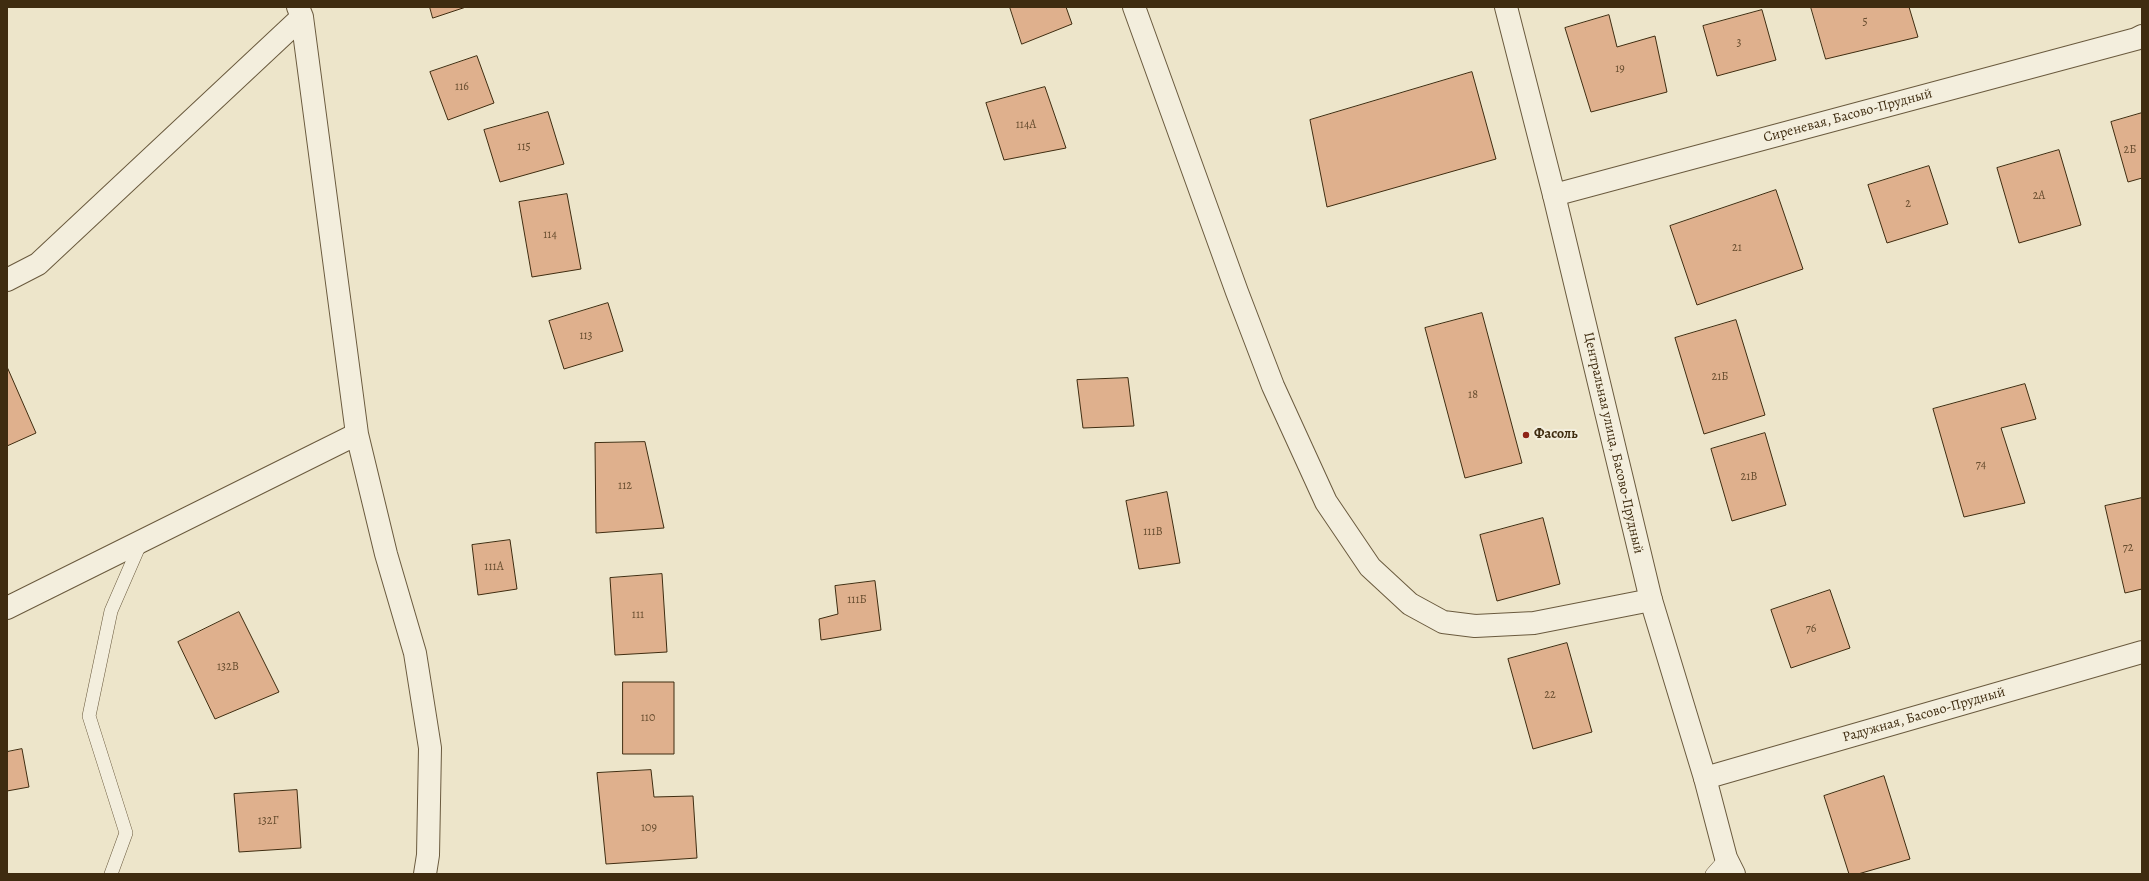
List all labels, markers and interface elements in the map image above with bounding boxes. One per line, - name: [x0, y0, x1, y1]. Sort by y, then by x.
- house number: 5: [1862, 15, 1868, 29]
- house number: 3: [1737, 36, 1741, 50]
- house number: 19: [1615, 62, 1625, 76]
- house number: 116: [455, 80, 469, 94]
- street label: Сиреневая, Басово-Прудный: [1762, 85, 1934, 147]
- house number: 114А: [1016, 118, 1036, 132]
- house number: 115: [517, 140, 531, 154]
- house number: 2Б: [2124, 143, 2136, 157]
- house number: 2А: [2033, 189, 2045, 203]
- house number: 2: [1905, 197, 1911, 211]
- house number: 114: [543, 228, 557, 242]
- house number: 21: [1732, 241, 1742, 255]
- house number: 113: [579, 329, 593, 343]
- street label: Центральная улица, Басово-Прудный: [1579, 331, 1647, 555]
- house number: 21Б: [1712, 370, 1728, 384]
- house number: 18: [1468, 388, 1478, 402]
- place label: Фасоль: [1534, 427, 1578, 443]
- marker: Фасоль: [1521, 430, 1531, 440]
- house number: 74: [1976, 458, 1986, 472]
- house number: 21В: [1741, 470, 1757, 484]
- house number: 112: [618, 479, 632, 493]
- house number: 111В: [1143, 525, 1163, 539]
- house number: 72: [2123, 541, 2133, 555]
- house number: 111А: [484, 560, 504, 574]
- house number: 111Б: [847, 593, 867, 607]
- house number: 111: [632, 608, 644, 622]
- house number: 76: [1806, 622, 1816, 636]
- house number: 132В: [217, 660, 239, 674]
- street label: Радужная, Басово-Прудный: [1841, 684, 2007, 746]
- house number: 22: [1544, 688, 1556, 702]
- house number: 110: [641, 711, 655, 725]
- house number: 132Г: [258, 814, 278, 828]
- house number: 109: [641, 821, 657, 835]

